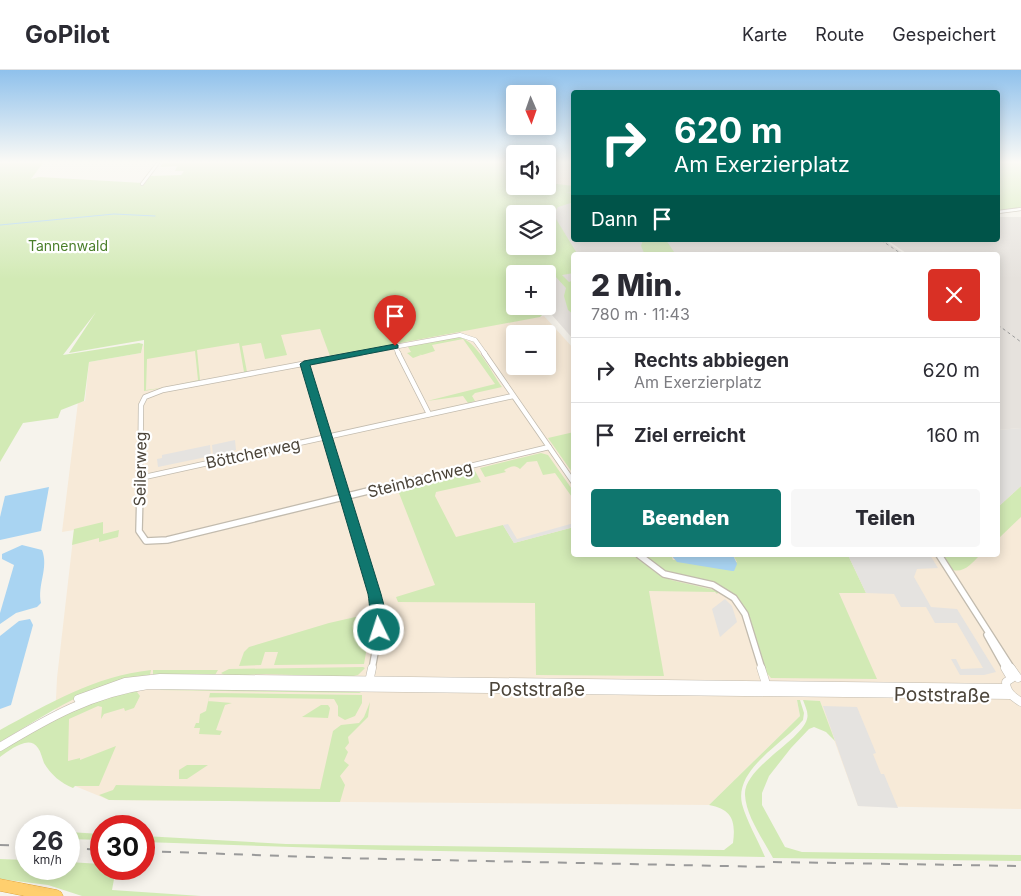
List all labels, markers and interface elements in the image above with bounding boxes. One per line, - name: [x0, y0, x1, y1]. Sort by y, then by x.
- text: GoPilot: [25, 20, 110, 49]
- text: Karte: [742, 24, 787, 45]
- text: Route: [815, 24, 864, 45]
- text: Gespeichert: [892, 24, 996, 45]
- north arrow: [506, 85, 556, 135]
- map controls: [506, 85, 556, 375]
- text: 620 m: [674, 109, 783, 151]
- icon: right: [591, 110, 656, 175]
- button: sound: [506, 145, 556, 195]
- text: Am Exerzierplatz: [674, 151, 850, 177]
- button: layers: [506, 205, 556, 255]
- icon: arrive: [648, 205, 676, 233]
- text: Dann: [591, 208, 638, 231]
- park label: Tannenwald: [28, 237, 108, 254]
- button: +: [506, 265, 556, 315]
- text: 2 Min.: [591, 267, 683, 303]
- button: close: [928, 269, 980, 321]
- pin: [374, 295, 416, 346]
- icon: arrive: [381, 302, 409, 330]
- text: 780 m · 11:43: [591, 304, 690, 324]
- button: −: [506, 325, 556, 375]
- text: Rechts abbiegen: [634, 349, 789, 372]
- icon: right: [591, 356, 619, 384]
- text: 620 m: [923, 359, 980, 382]
- text: Am Exerzierplatz: [634, 372, 762, 392]
- icon: arrive: [591, 421, 619, 449]
- text: Ziel erreicht: [634, 424, 746, 447]
- text: 160 m: [927, 424, 980, 447]
- street label: Seilerweg: [129, 431, 151, 507]
- street label: Böttcherweg: [204, 433, 302, 473]
- street label: Steinbachweg: [365, 456, 475, 502]
- button: Beenden: [591, 489, 781, 547]
- button: Teilen: [791, 489, 980, 547]
- position arrow: [352, 603, 404, 655]
- street label: Poststraße: [489, 678, 585, 701]
- street label: Poststraße: [894, 683, 990, 707]
- speed limit sign: 30: [90, 815, 155, 880]
- text: 26: [32, 826, 63, 856]
- text: km/h: [33, 852, 62, 867]

